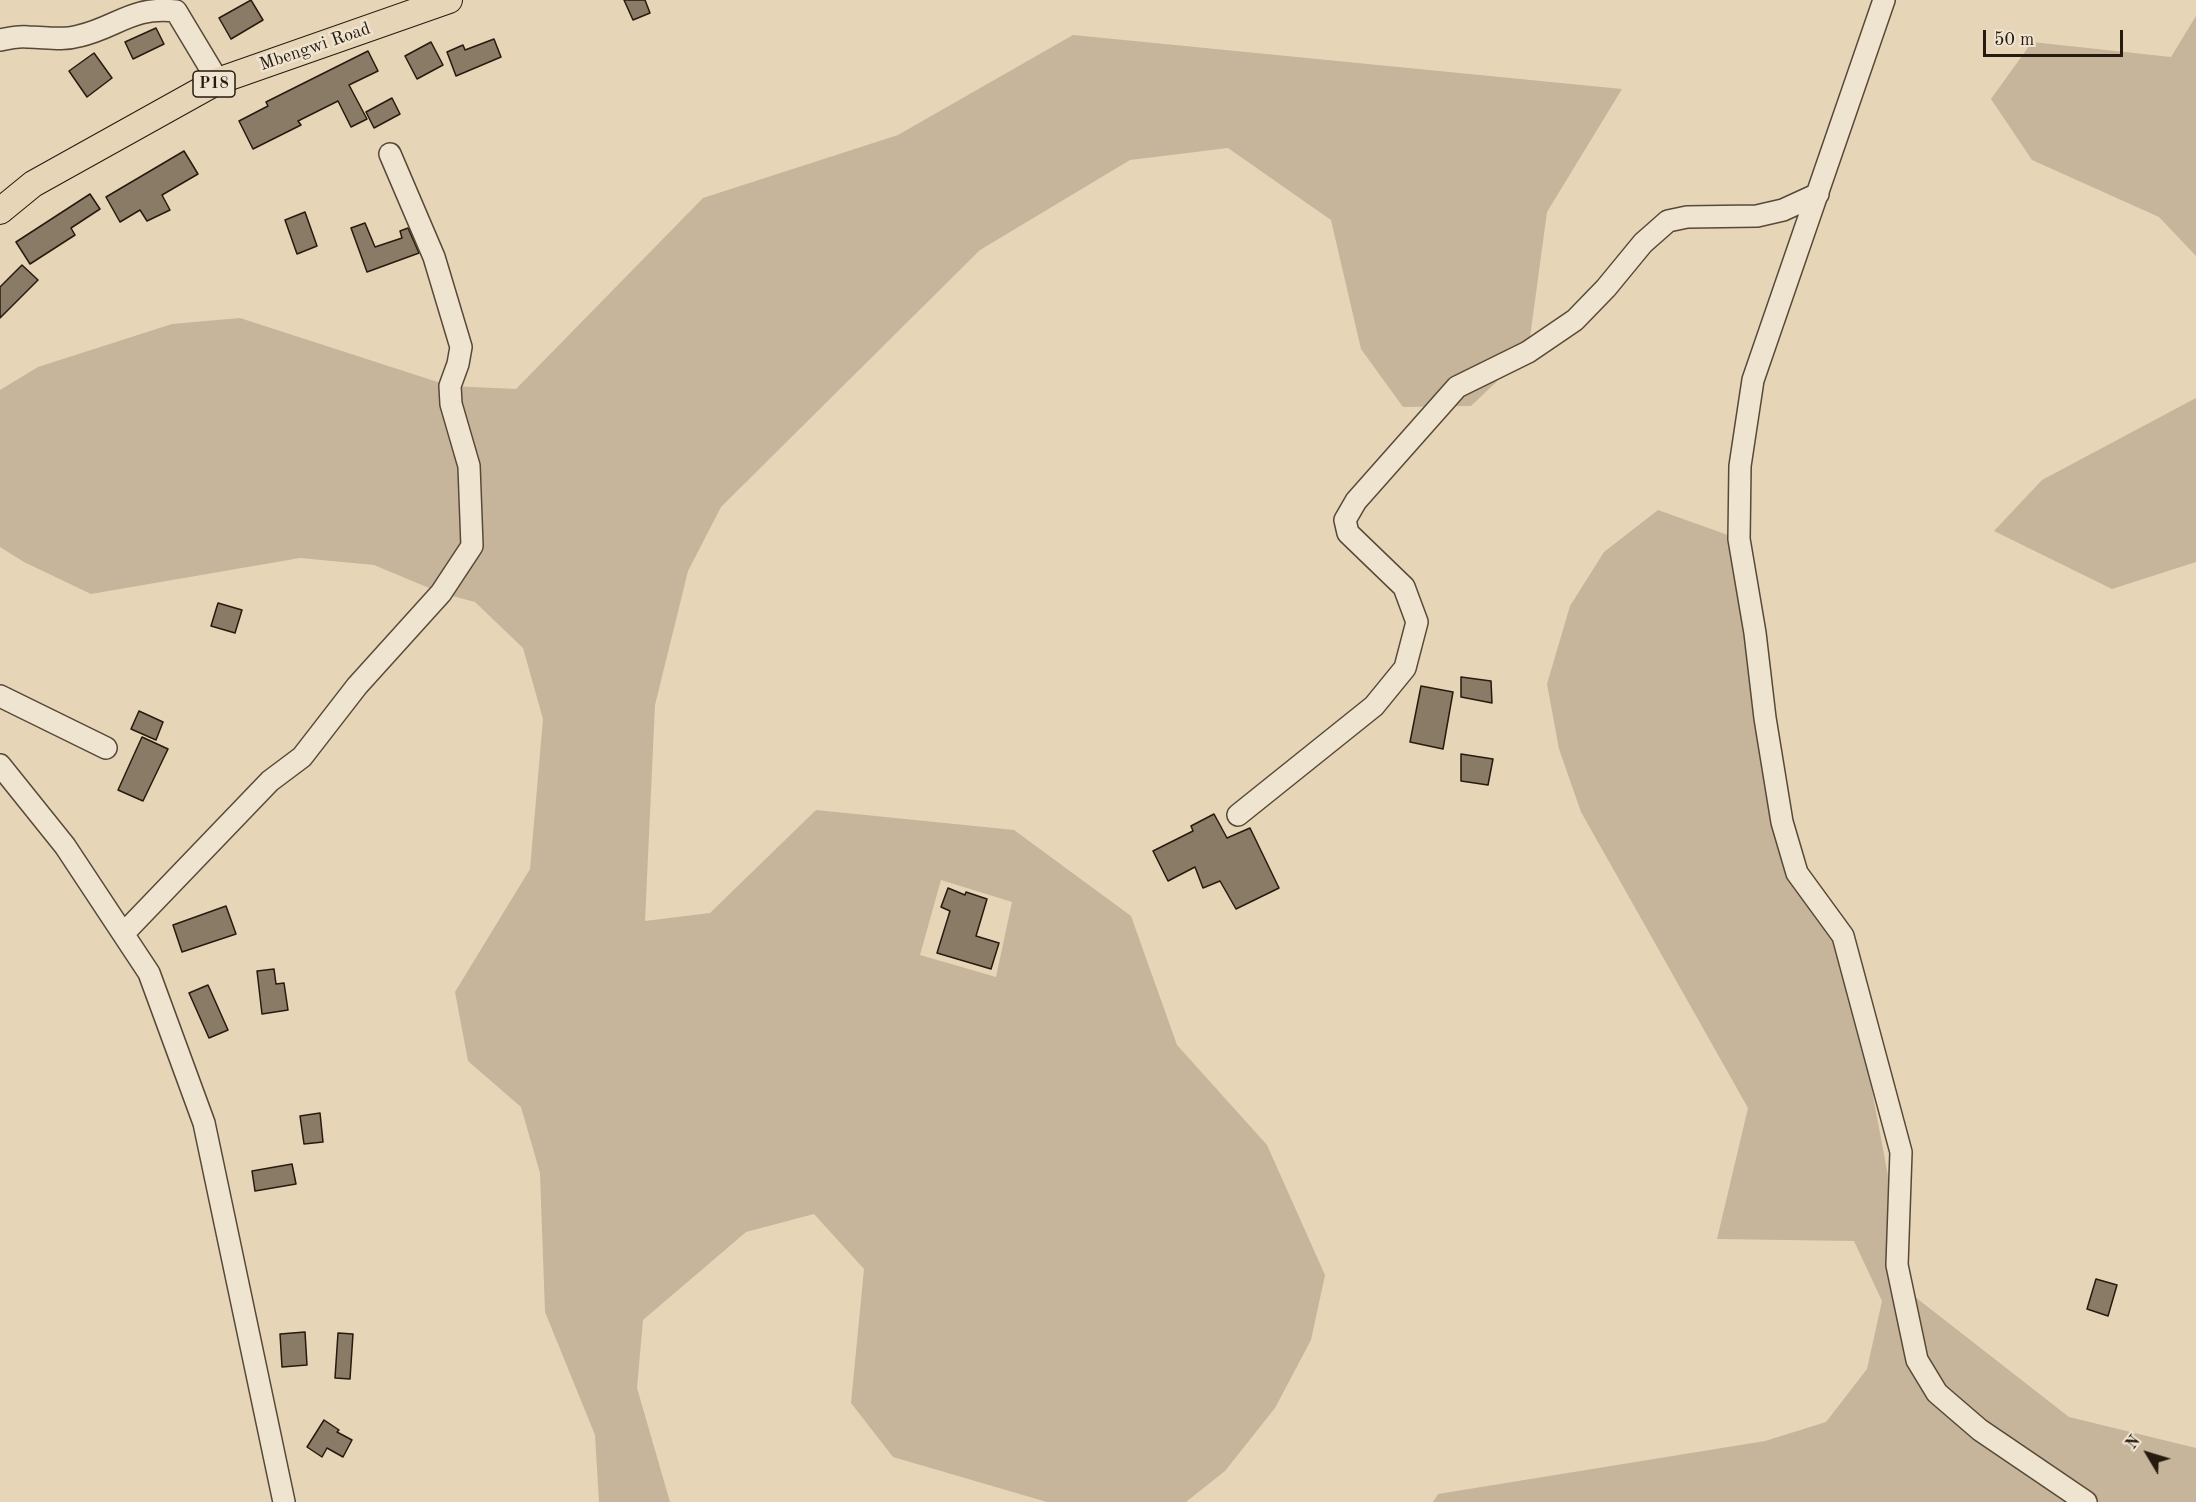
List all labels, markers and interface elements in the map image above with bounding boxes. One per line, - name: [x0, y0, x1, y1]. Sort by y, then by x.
- street label: Mbengwi Road: [257, 18, 373, 76]
- scale bar: [1986, 18, 2126, 56]
- text: 50 m: [1994, 31, 2034, 49]
- road number: P18: [193, 71, 235, 97]
- north arrow: [2118, 1424, 2178, 1484]
- text: N: [2124, 1433, 2144, 1453]

